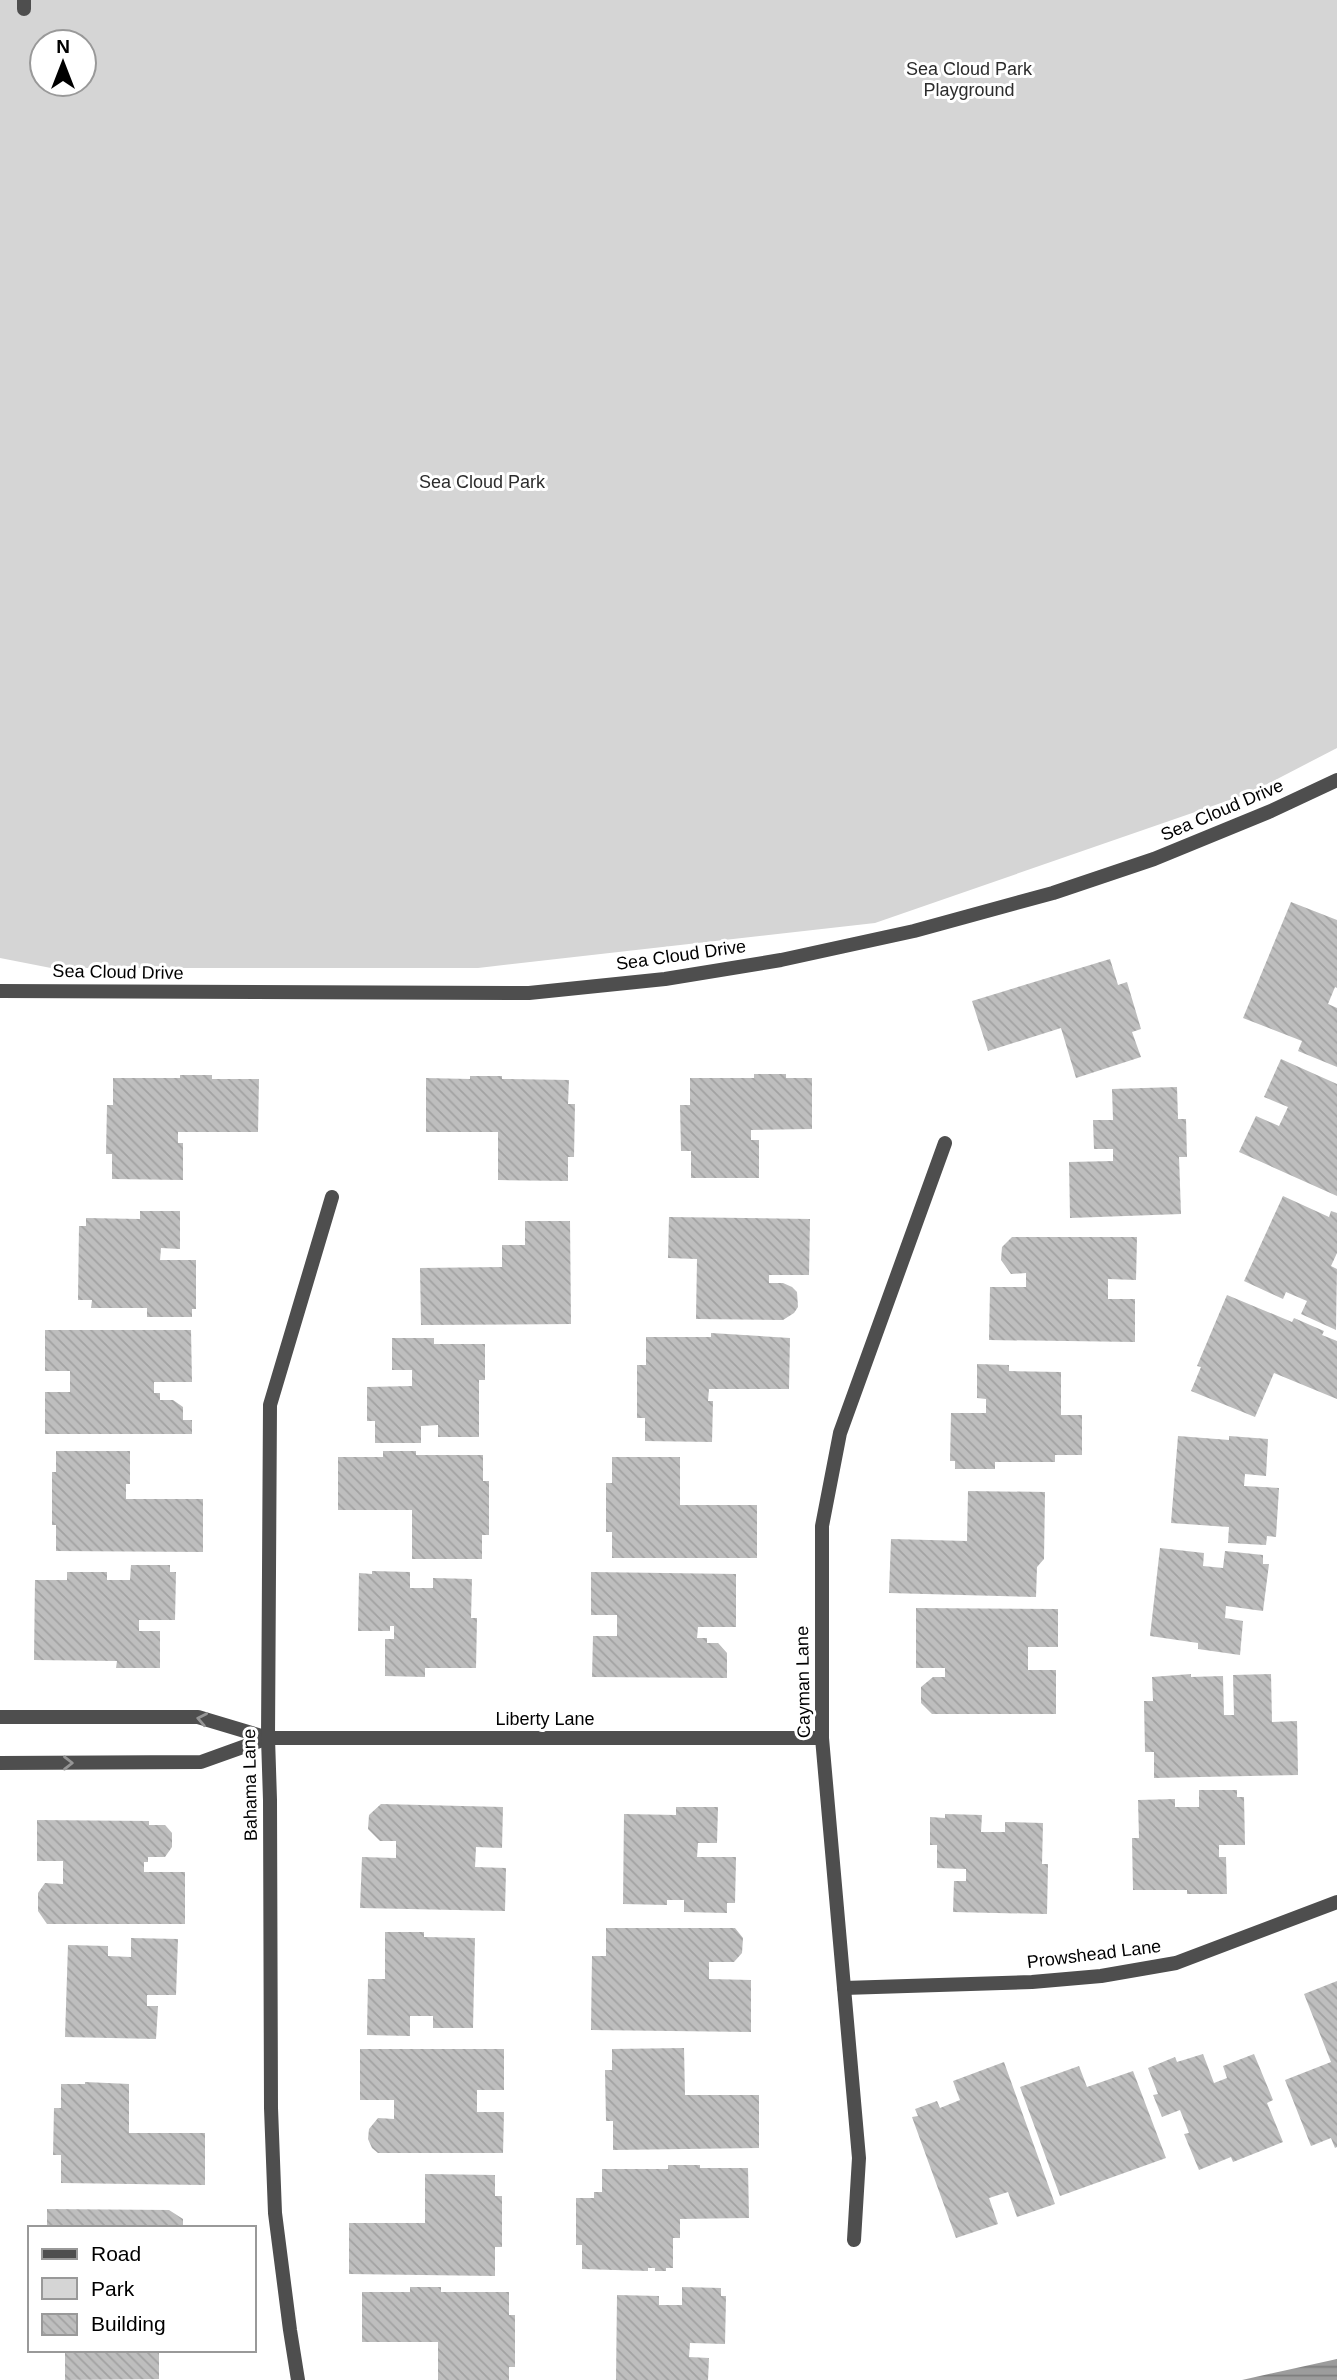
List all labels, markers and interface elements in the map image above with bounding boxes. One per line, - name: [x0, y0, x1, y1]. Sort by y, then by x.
- north arrow: [28, 28, 98, 98]
- text: N: [56, 36, 70, 57]
- park label: Sea Cloud Park Playground: [906, 59, 1033, 100]
- park label: Sea Cloud Park: [419, 472, 546, 492]
- street label: Sea Cloud Drive: [1158, 775, 1286, 845]
- street label: Sea Cloud Drive: [615, 936, 747, 974]
- street label: Sea Cloud Drive: [52, 961, 184, 983]
- street label: Cayman Lane: [792, 1626, 814, 1738]
- street label: Liberty Lane: [495, 1709, 595, 1729]
- one-way arrow: [196, 1713, 208, 1728]
- street label: Bahama Lane: [239, 1729, 261, 1841]
- one-way arrow: [63, 1755, 74, 1771]
- street label: Prowshead Lane: [1026, 1936, 1162, 1972]
- legend: [28, 2226, 256, 2352]
- text: Road: [91, 2242, 141, 2265]
- text: Park: [91, 2277, 135, 2300]
- text: Building: [91, 2312, 166, 2335]

